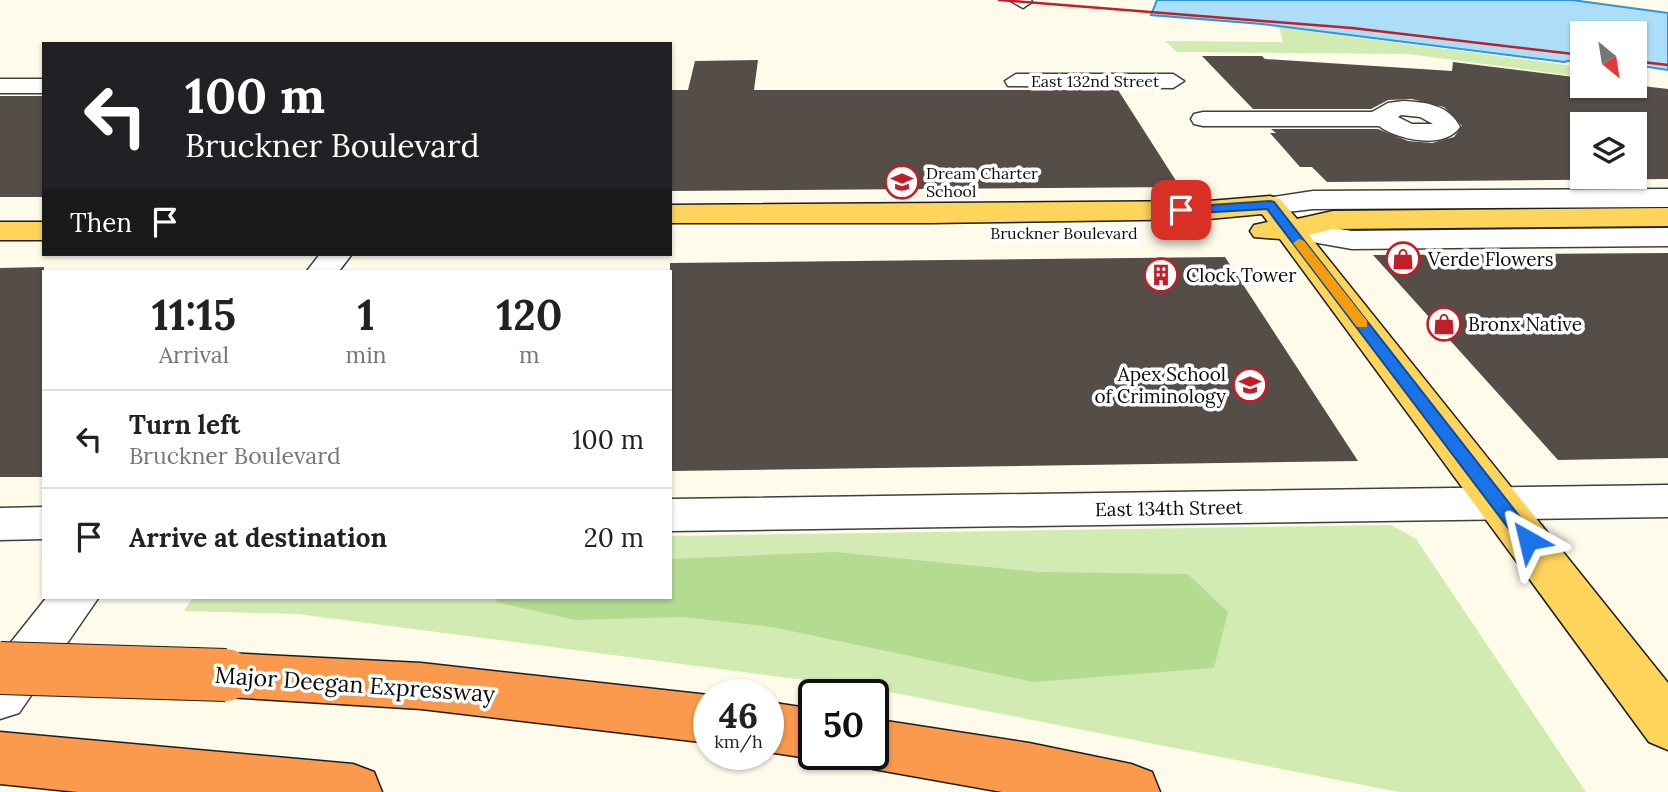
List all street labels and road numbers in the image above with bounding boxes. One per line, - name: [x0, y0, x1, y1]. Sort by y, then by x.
- street label: East 132nd Street: [1031, 71, 1160, 91]
- street label: Bruckner Boulevard: [990, 223, 1138, 243]
- street label: East 134th Street: [1095, 495, 1244, 521]
- street label: Major Deegan Expressway: [214, 660, 497, 708]

